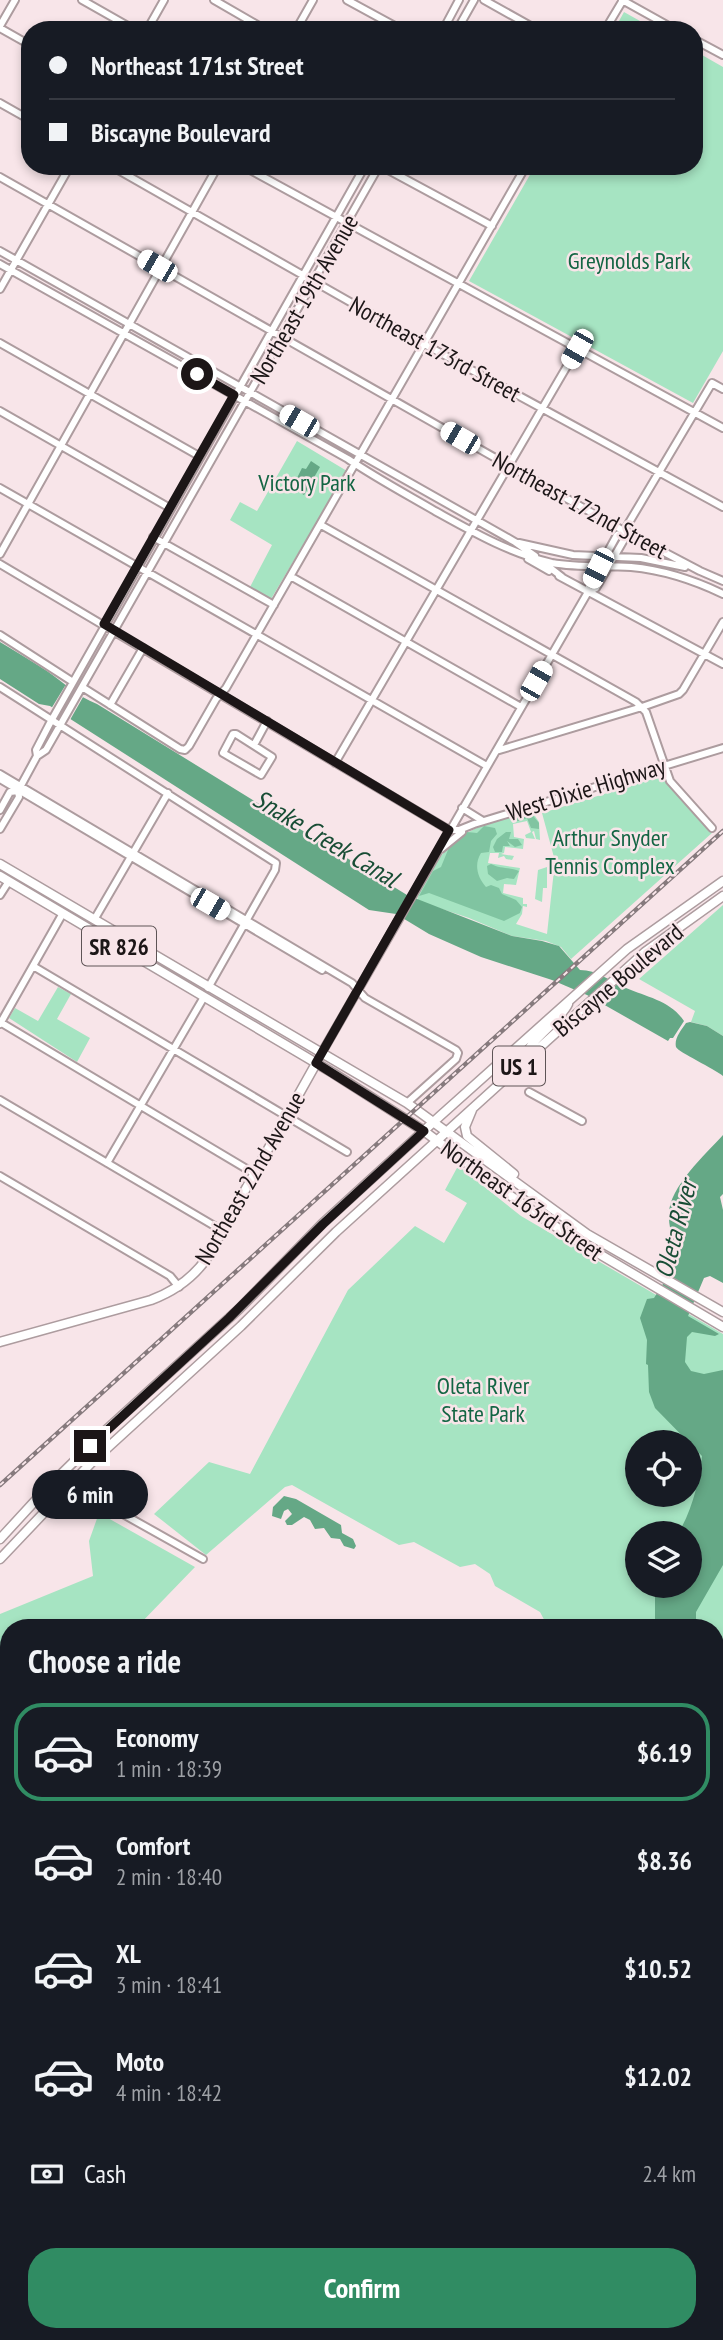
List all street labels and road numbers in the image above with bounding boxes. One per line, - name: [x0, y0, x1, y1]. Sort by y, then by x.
- street label: Northeast 19th Avenue: [243, 209, 365, 389]
- street label: Northeast 173rd Street: [344, 289, 526, 409]
- street label: Northeast 172nd Street: [487, 444, 673, 566]
- street label: West Dixie Highway: [503, 750, 669, 828]
- street label: Biscayne Boulevard: [547, 917, 689, 1043]
- road number: SR 826: [82, 926, 156, 965]
- road number: US 1: [493, 1046, 545, 1086]
- street label: Northeast 22nd Avenue: [188, 1086, 312, 1270]
- street label: Northeast 163rd Street: [435, 1133, 609, 1268]

